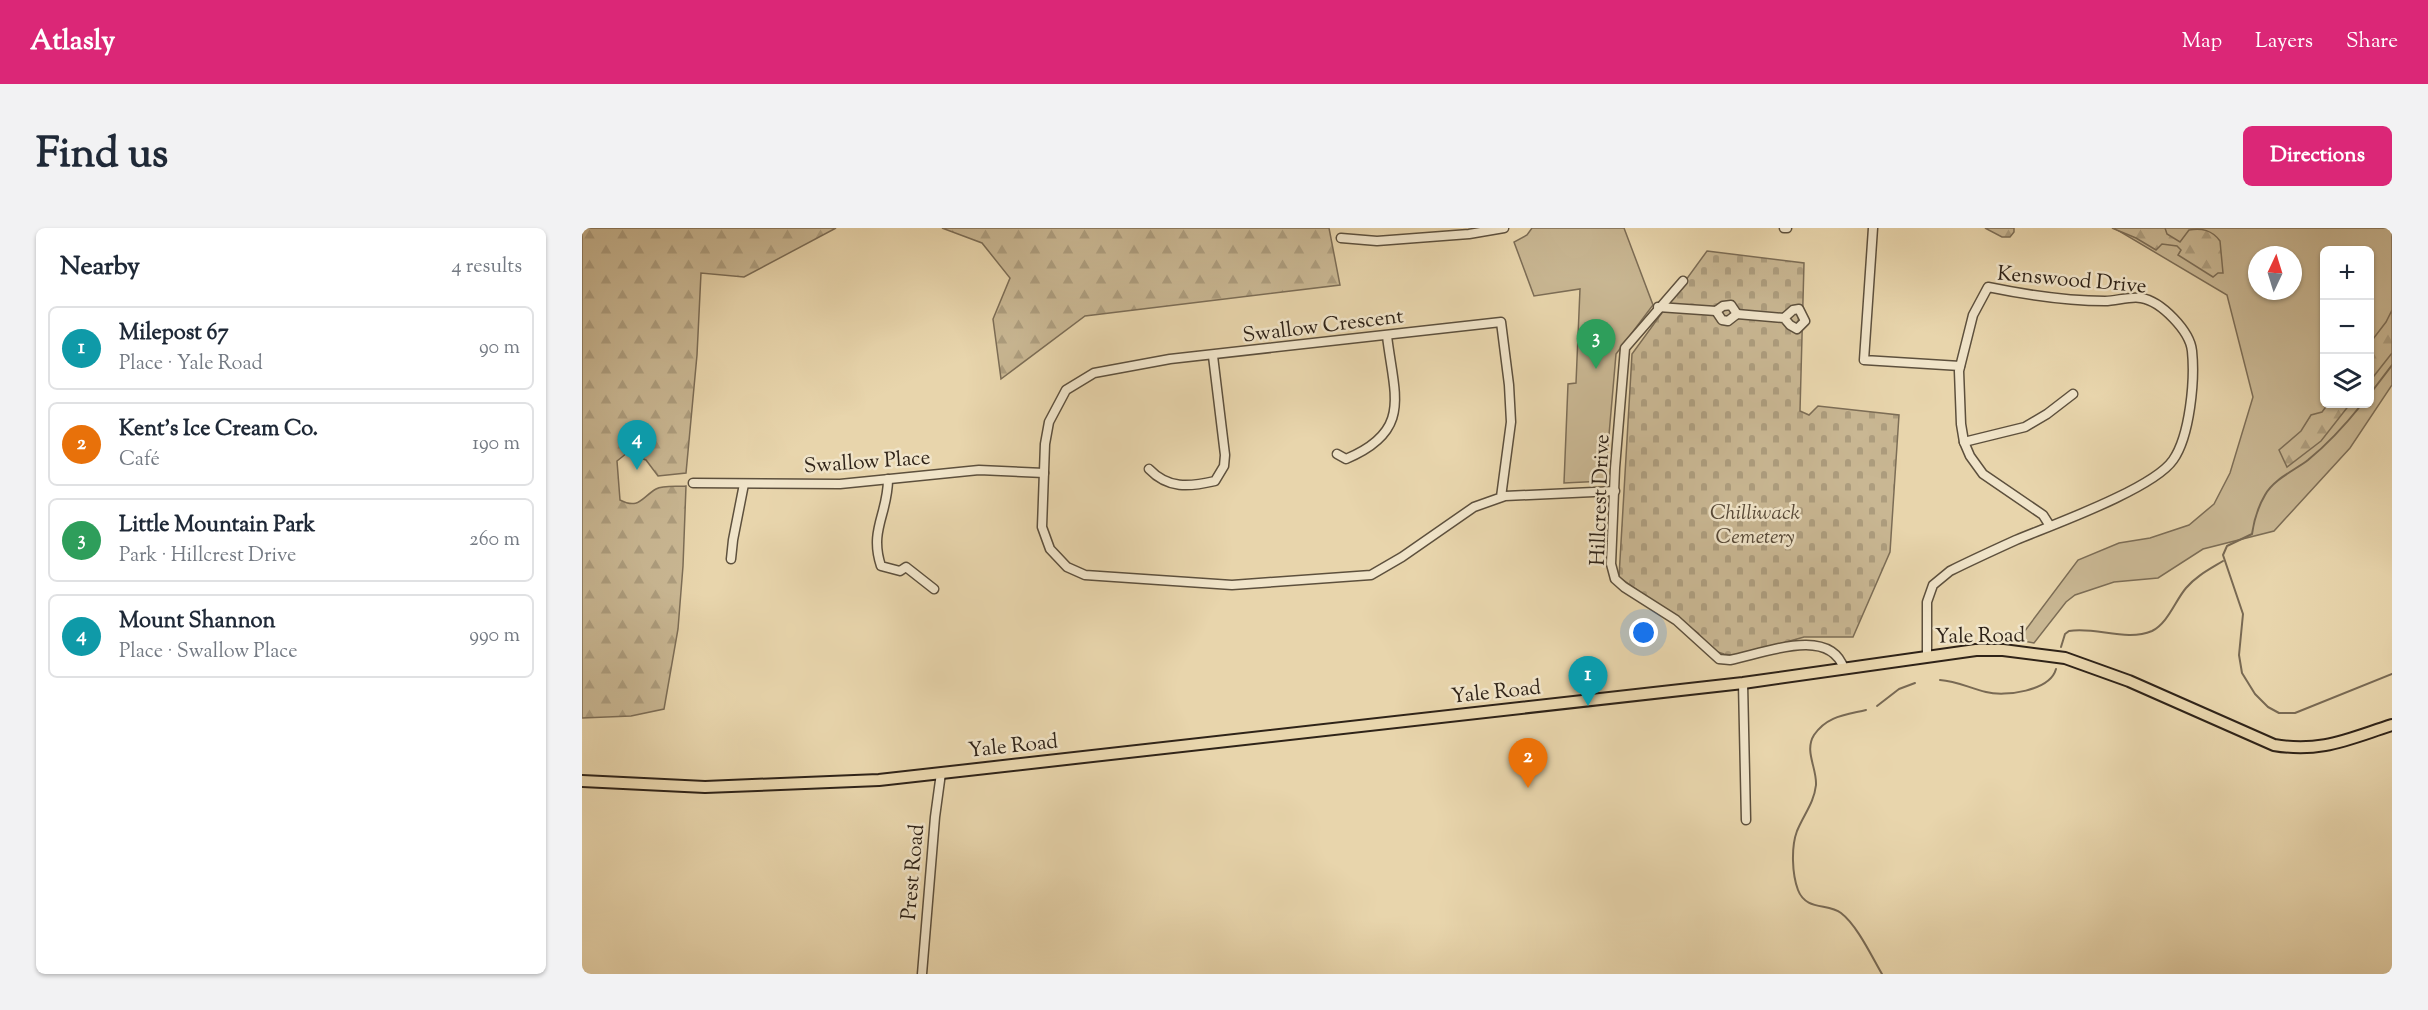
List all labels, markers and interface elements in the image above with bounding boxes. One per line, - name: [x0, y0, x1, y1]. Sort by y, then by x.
- text: Atlasly: [30, 22, 115, 62]
- text: Map: [2182, 27, 2222, 57]
- text: Layers: [2255, 27, 2313, 57]
- text: Share: [2346, 27, 2398, 57]
- text: Find us: [36, 126, 168, 186]
- button: Directions: [2243, 126, 2392, 186]
- north arrow: [2248, 246, 2302, 300]
- map controls: [2320, 246, 2374, 408]
- button: +: [2320, 246, 2374, 300]
- text: Nearby: [60, 249, 140, 286]
- text: 4 results: [451, 253, 522, 282]
- street label: Kenswood Drive: [1996, 260, 2148, 302]
- button: −: [2320, 300, 2374, 354]
- street label: Swallow Crescent: [1241, 302, 1405, 352]
- text: Milepost 67: [119, 318, 228, 350]
- pin: 3: [1576, 320, 1616, 369]
- text: 1: [78, 334, 85, 363]
- text: 90 m: [479, 334, 520, 363]
- text: Place · Yale Road: [119, 350, 263, 379]
- button: layers: [2320, 354, 2374, 408]
- text: Kent's Ice Cream Co.: [119, 414, 318, 446]
- pin: 4: [618, 420, 656, 470]
- text: 2: [77, 430, 86, 459]
- text: 190 m: [472, 430, 520, 459]
- street label: Hillcrest Drive: [1584, 434, 1618, 566]
- street label: Swallow Place: [803, 444, 931, 482]
- text: Café: [119, 446, 160, 475]
- park label: Chilliwack Cemetery: [1710, 499, 1801, 553]
- text: Little Mountain Park: [119, 510, 315, 542]
- text: 3: [77, 526, 86, 555]
- text: 260 m: [469, 526, 520, 555]
- text: Park · Hillcrest Drive: [119, 542, 296, 571]
- text: Mount Shannon: [119, 606, 276, 638]
- your location: [1629, 618, 1658, 647]
- street label: Yale Road: [1935, 621, 2026, 653]
- text: 4: [76, 622, 87, 651]
- text: 990 m: [469, 622, 520, 651]
- text: Place · Swallow Place: [119, 638, 298, 667]
- pin: 1: [1568, 656, 1608, 706]
- street label: Yale Road: [1450, 673, 1543, 713]
- street label: Yale Road: [967, 727, 1060, 767]
- pin: 2: [1508, 738, 1548, 788]
- street label: Prest Road: [895, 823, 933, 921]

